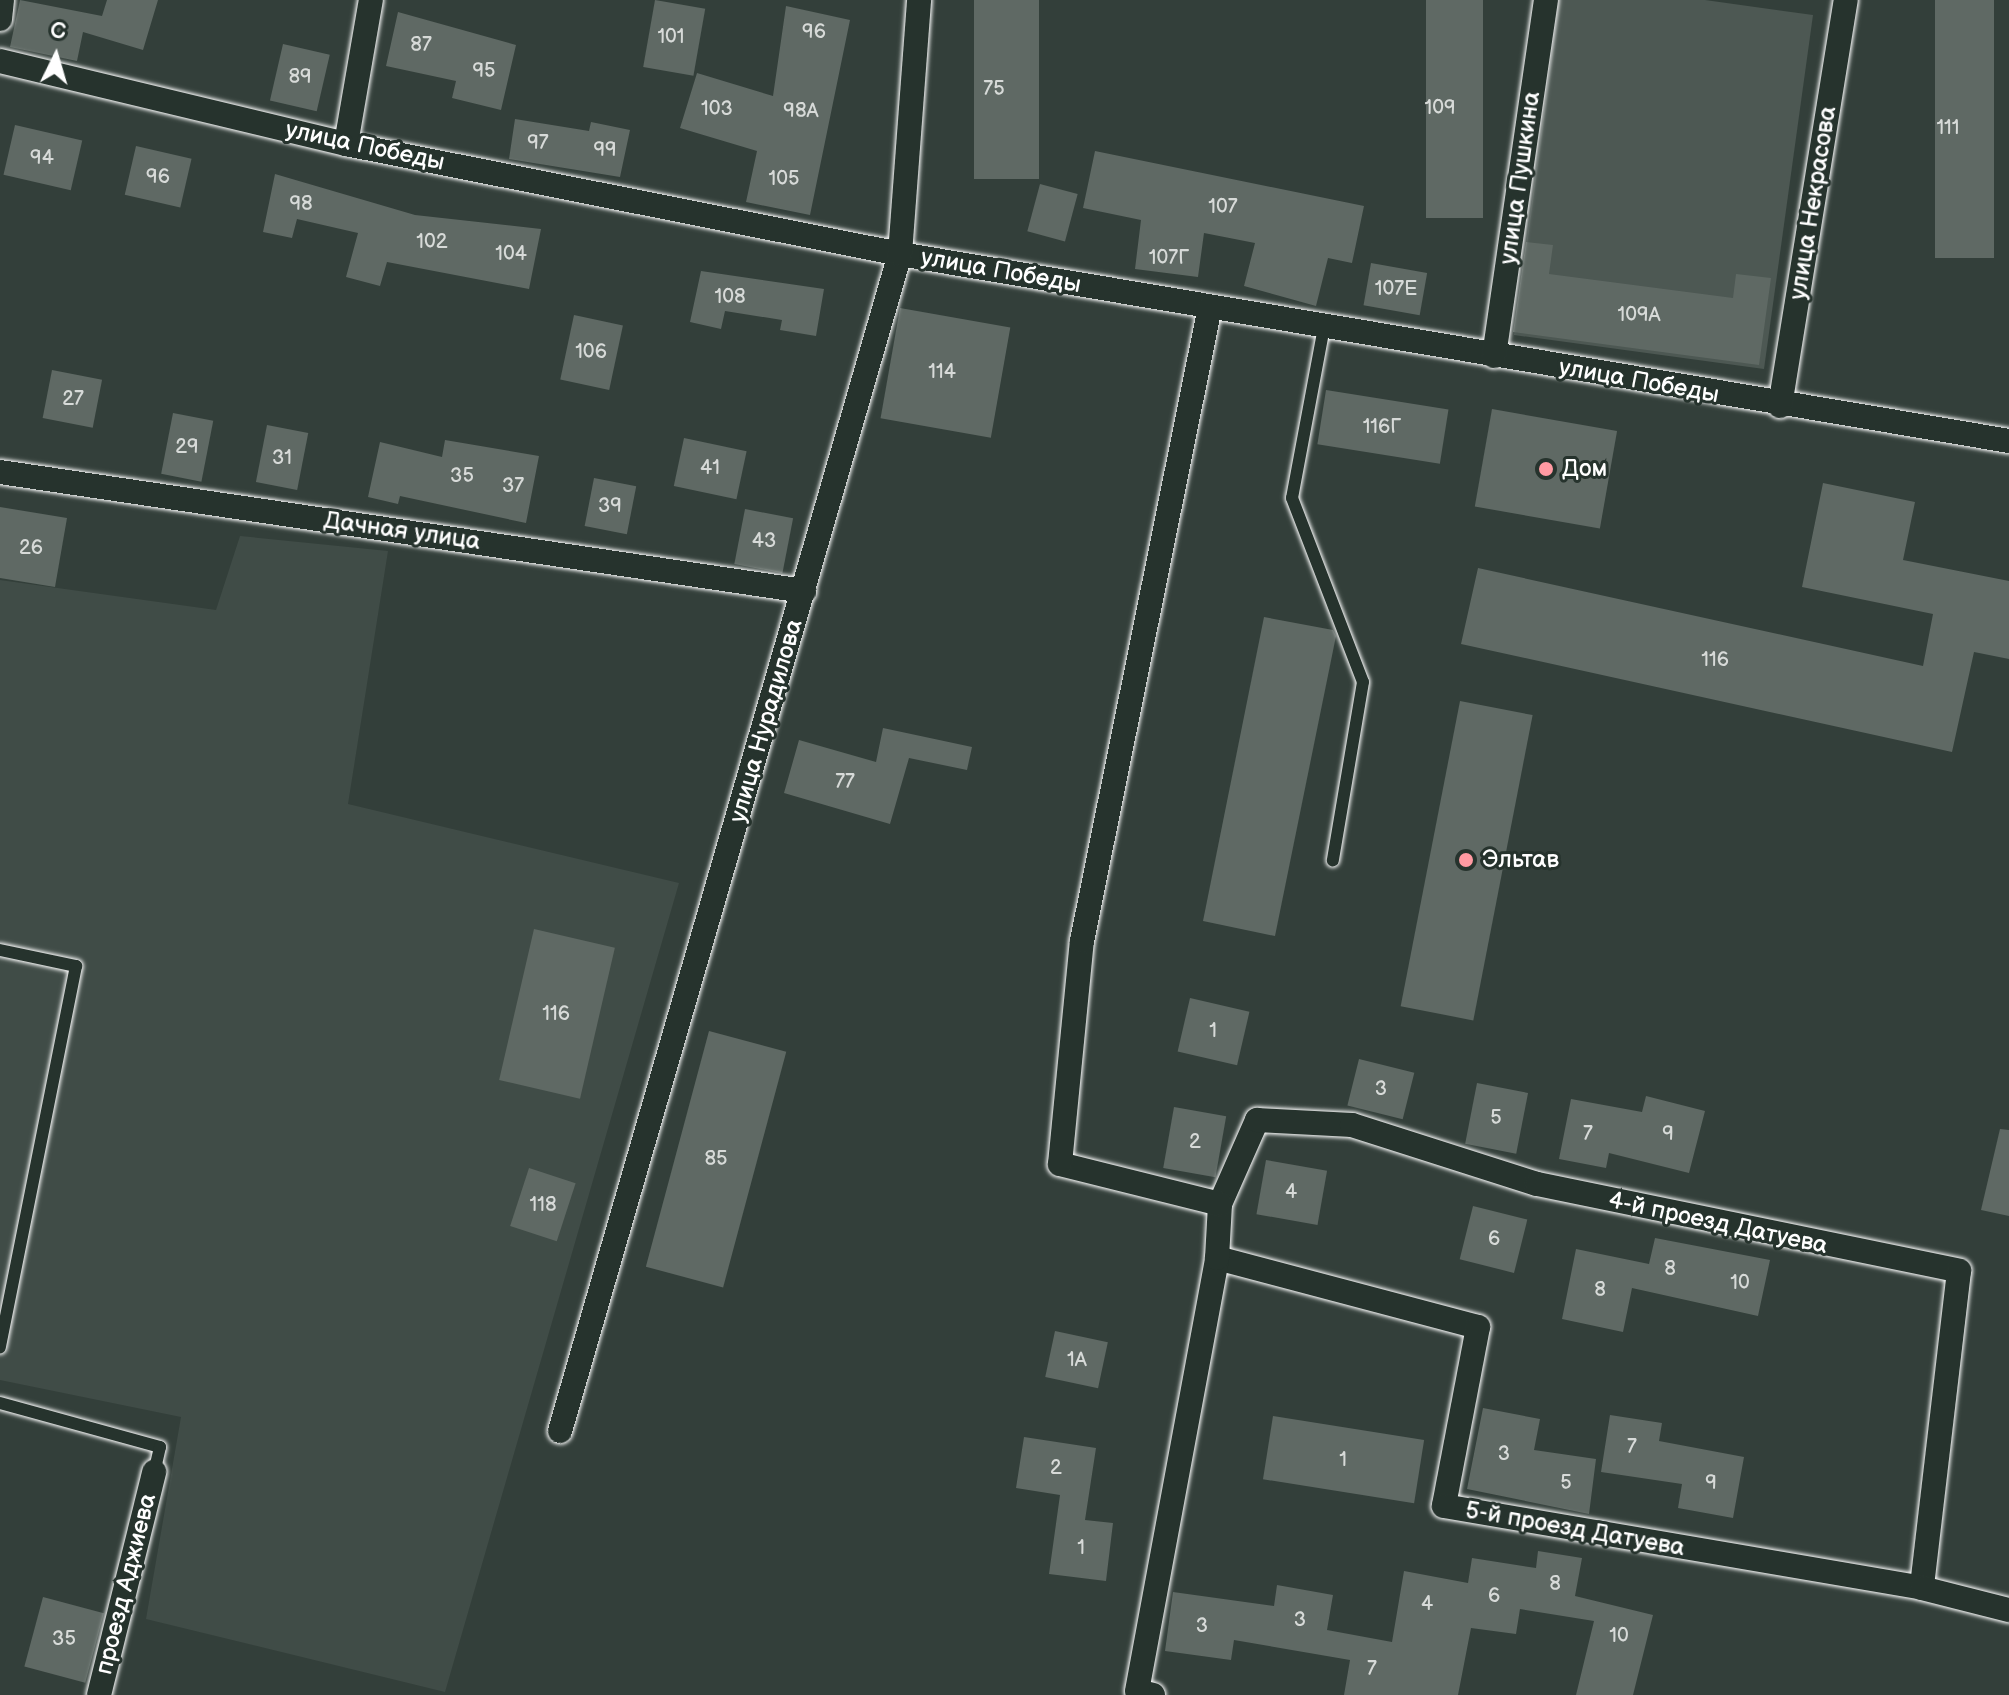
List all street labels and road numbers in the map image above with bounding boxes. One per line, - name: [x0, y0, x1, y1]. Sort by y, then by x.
- street label: улица Пушкина: [1494, 90, 1546, 266]
- street label: улица Некрасова: [1783, 104, 1843, 302]
- street label: улица Победы: [283, 115, 447, 177]
- street label: улица Победы: [919, 243, 1083, 299]
- street label: улица Победы: [1557, 353, 1721, 409]
- street label: Дачная улица: [322, 506, 482, 556]
- street label: улица Нурадилова: [723, 616, 809, 826]
- street label: 4-й проезд Датуева: [1606, 1186, 1830, 1260]
- street label: проезд Аджиева: [90, 1491, 162, 1677]
- street label: 5-й проезд Датуева: [1463, 1496, 1687, 1562]

